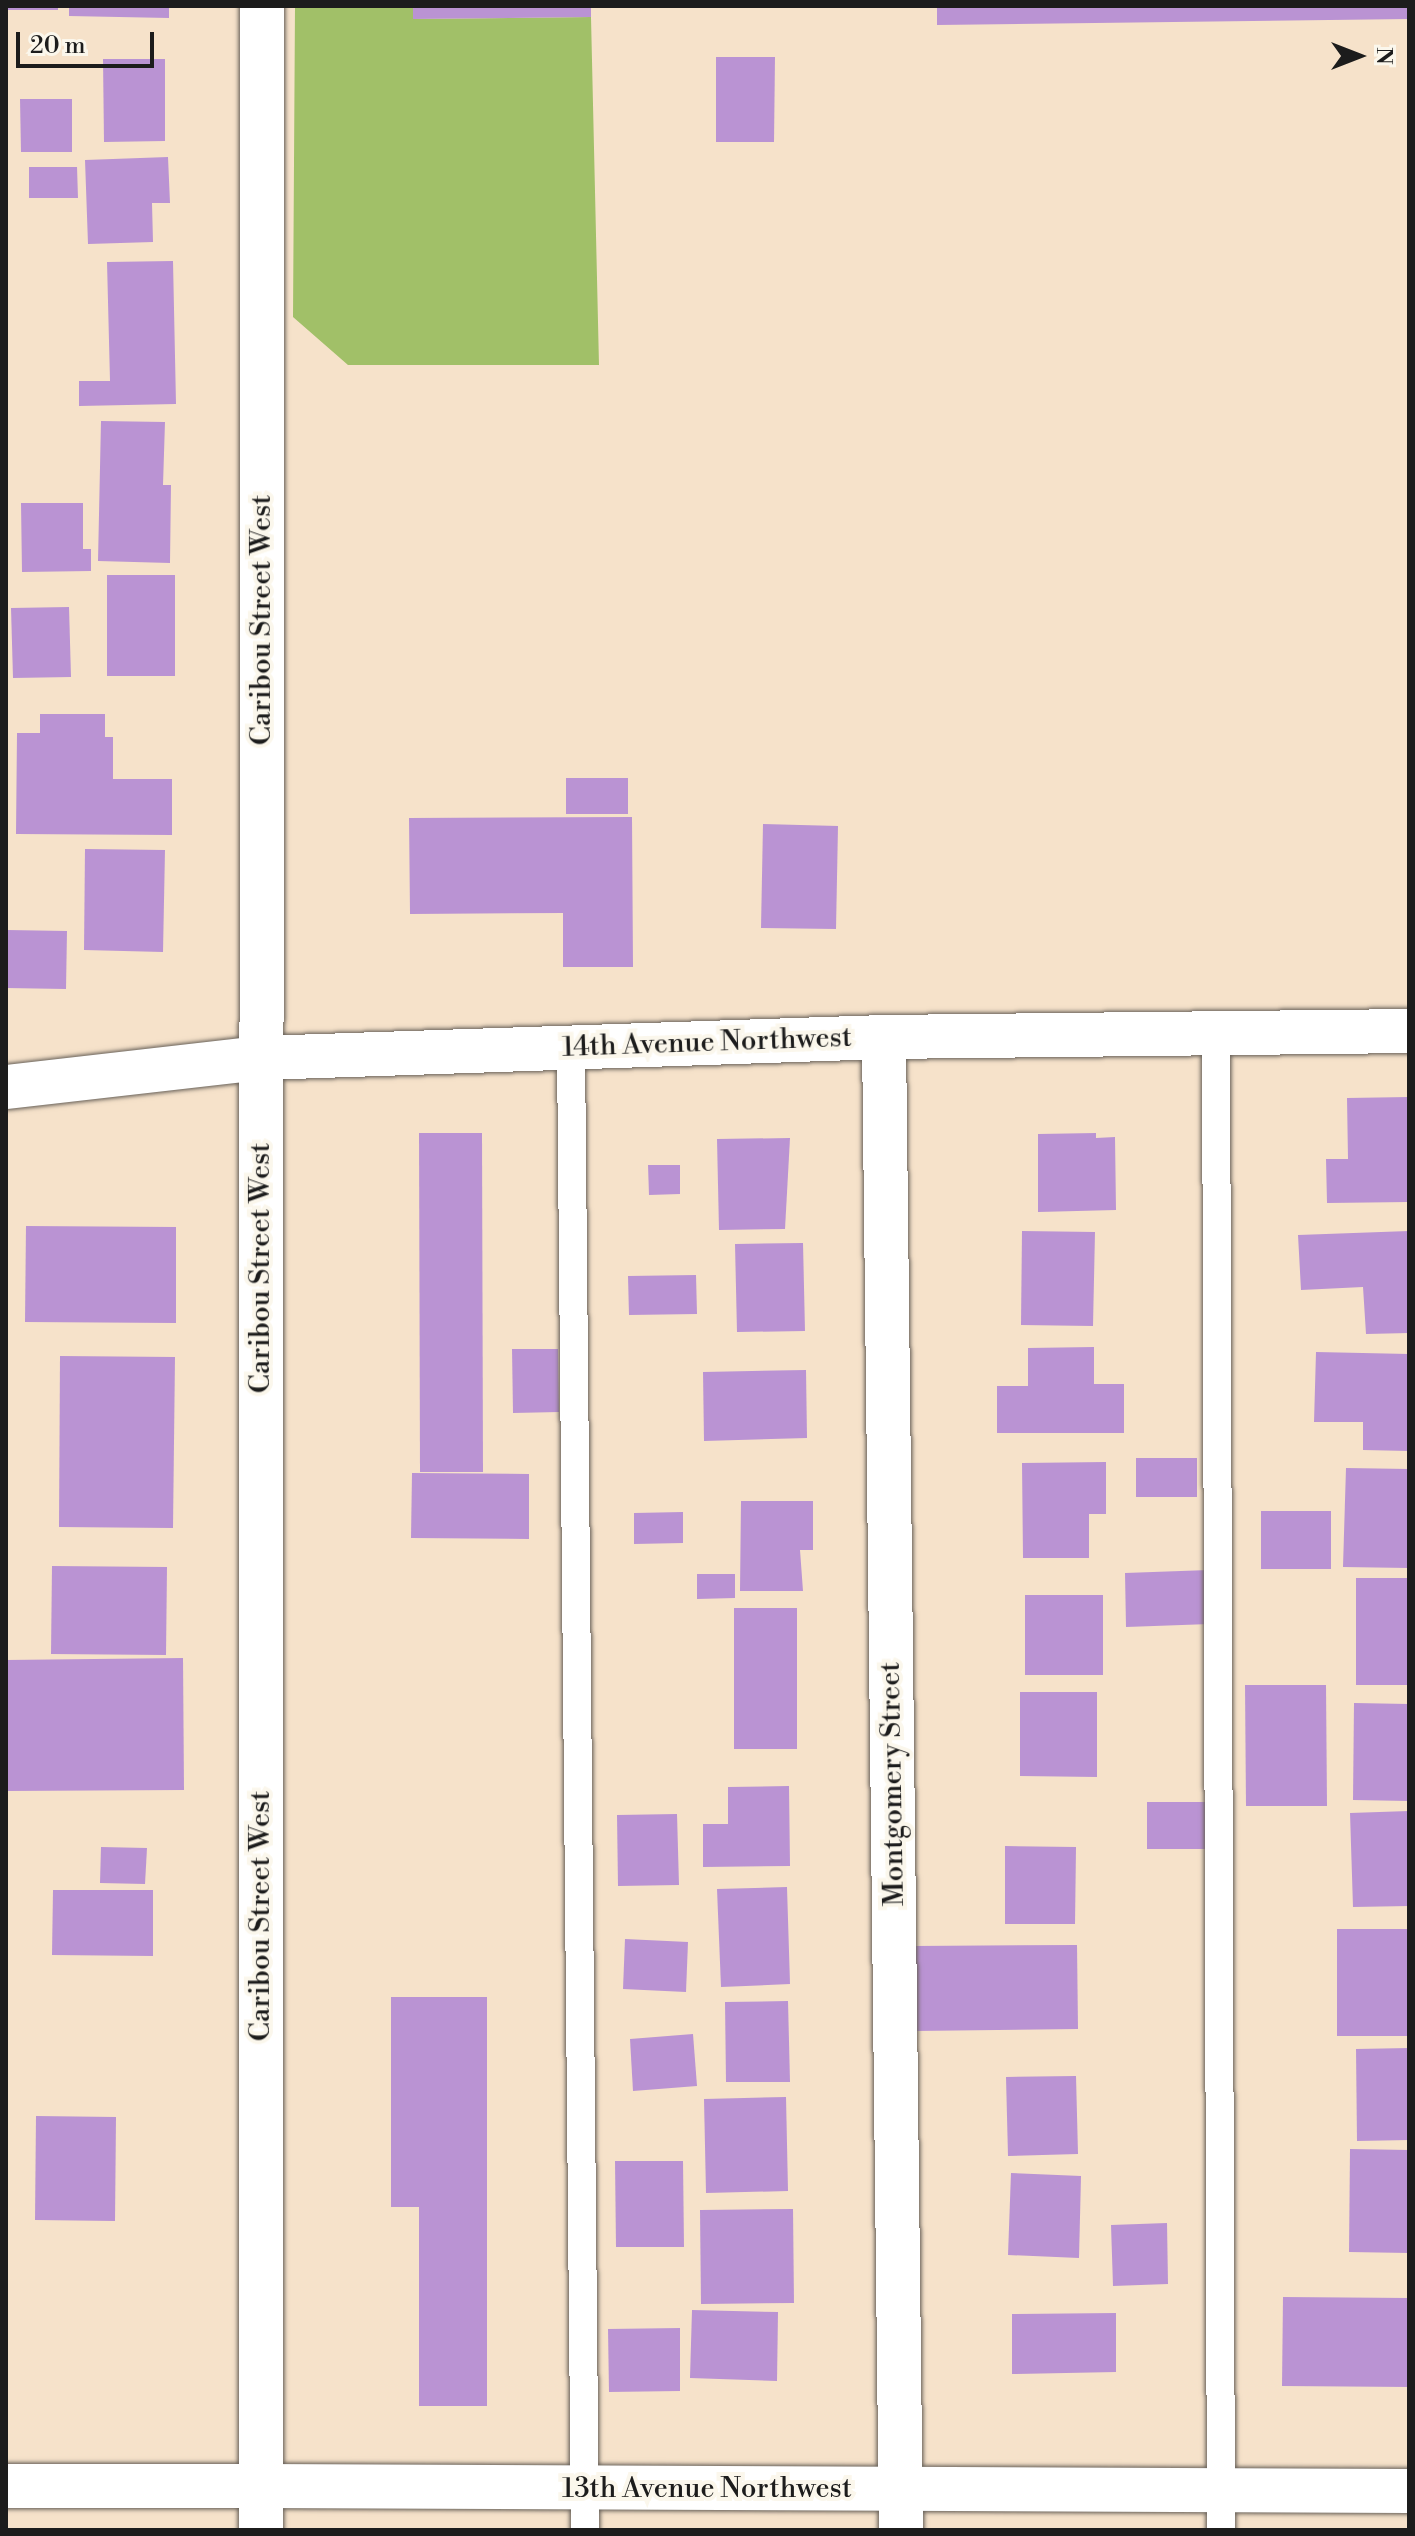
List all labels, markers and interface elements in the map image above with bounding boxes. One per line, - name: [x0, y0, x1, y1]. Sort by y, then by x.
- scale bar: [20, 16, 158, 66]
- north arrow: [1319, 16, 1399, 96]
- text: 20 m: [30, 31, 86, 61]
- text: N: [1370, 47, 1397, 65]
- street label: Caribou Street West: [245, 495, 279, 745]
- street label: 14th Avenue Northwest: [562, 1021, 852, 1065]
- street label: Caribou Street West: [244, 1143, 278, 1393]
- street label: Montgomery Street: [874, 1661, 912, 1907]
- street label: Caribou Street West: [244, 1791, 278, 2041]
- street label: 13th Avenue Northwest: [562, 2472, 852, 2506]

